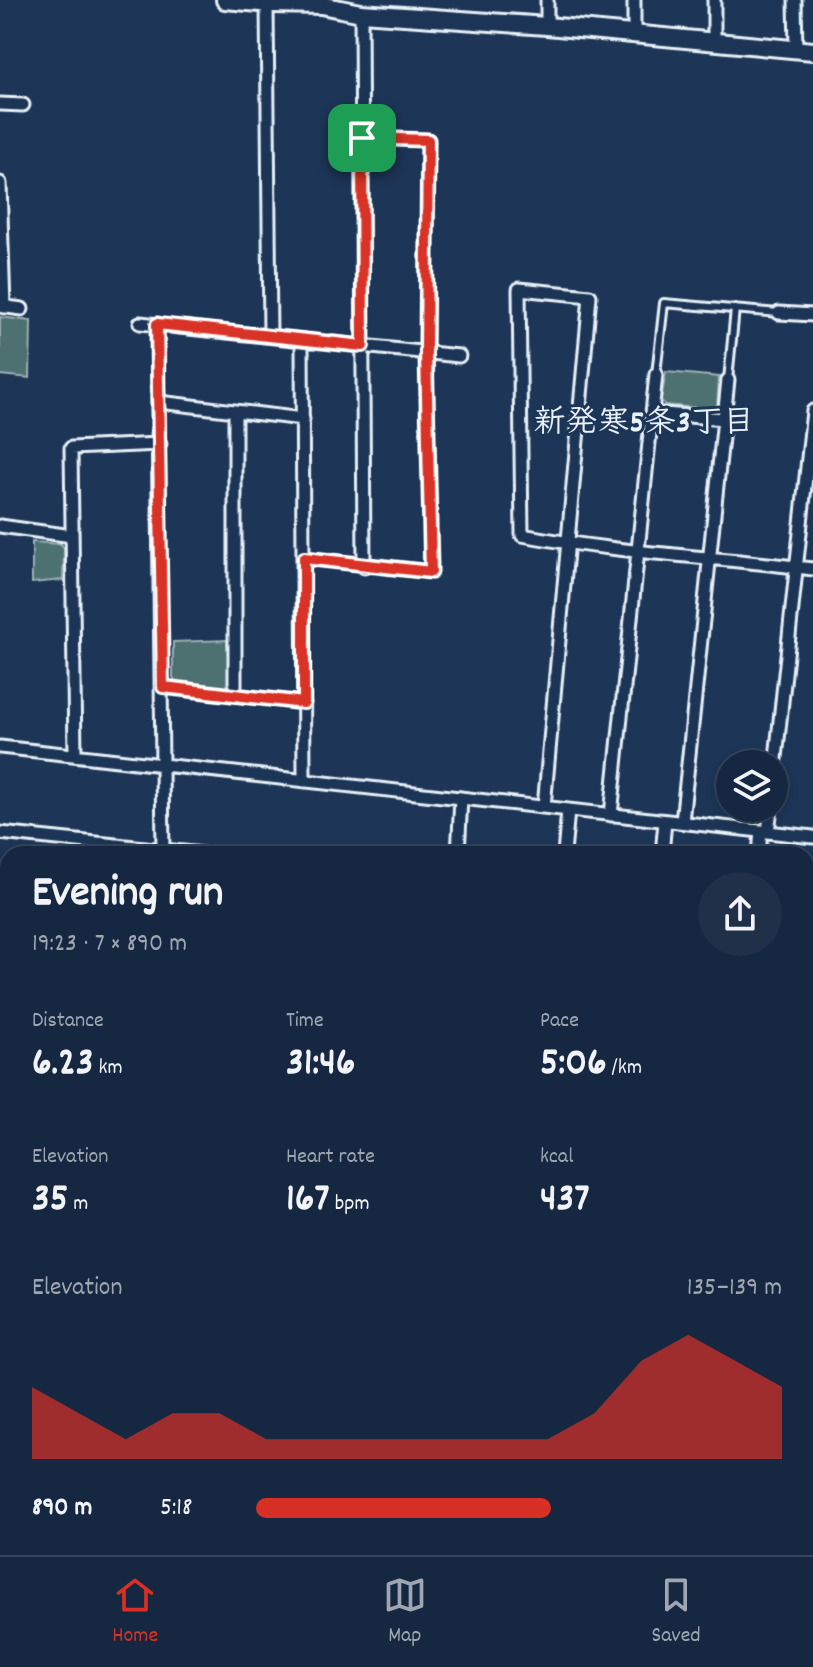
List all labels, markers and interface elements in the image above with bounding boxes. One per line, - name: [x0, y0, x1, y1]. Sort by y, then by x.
- pin: [328, 104, 396, 172]
- icon: arrive: [340, 116, 384, 160]
- district label: 新発寒5条3丁目: [533, 402, 755, 448]
- map controls: [716, 750, 788, 822]
- button: layers: [716, 750, 788, 822]
- text: Evening run: [32, 864, 223, 927]
- button: share: [698, 872, 782, 956]
- text: 19:23 · 7 × 890 m: [32, 926, 187, 963]
- text: Distance: [32, 1006, 104, 1037]
- text: Time: [286, 1006, 324, 1037]
- text: Pace: [540, 1006, 579, 1037]
- text: 6.23: [32, 1037, 93, 1094]
- text: 31:46: [286, 1037, 355, 1094]
- text: 5:06: [540, 1037, 607, 1094]
- text: km: [93, 1053, 123, 1084]
- text: /km: [607, 1053, 642, 1084]
- text: Elevation: [32, 1142, 109, 1173]
- text: Heart rate: [286, 1142, 375, 1173]
- text: kcal: [540, 1142, 573, 1173]
- text: 35: [32, 1173, 68, 1230]
- text: 167: [286, 1173, 330, 1230]
- text: 437: [540, 1173, 590, 1230]
- text: m: [68, 1189, 88, 1220]
- text: bpm: [330, 1189, 370, 1220]
- text: Elevation: [32, 1270, 122, 1307]
- text: 135–139 m: [687, 1270, 782, 1307]
- text: 890 m: [32, 1490, 92, 1527]
- text: 5:18: [160, 1490, 192, 1527]
- tab: Home: [112, 1573, 158, 1652]
- tab: Map: [383, 1573, 427, 1652]
- tab: Saved: [651, 1573, 701, 1652]

